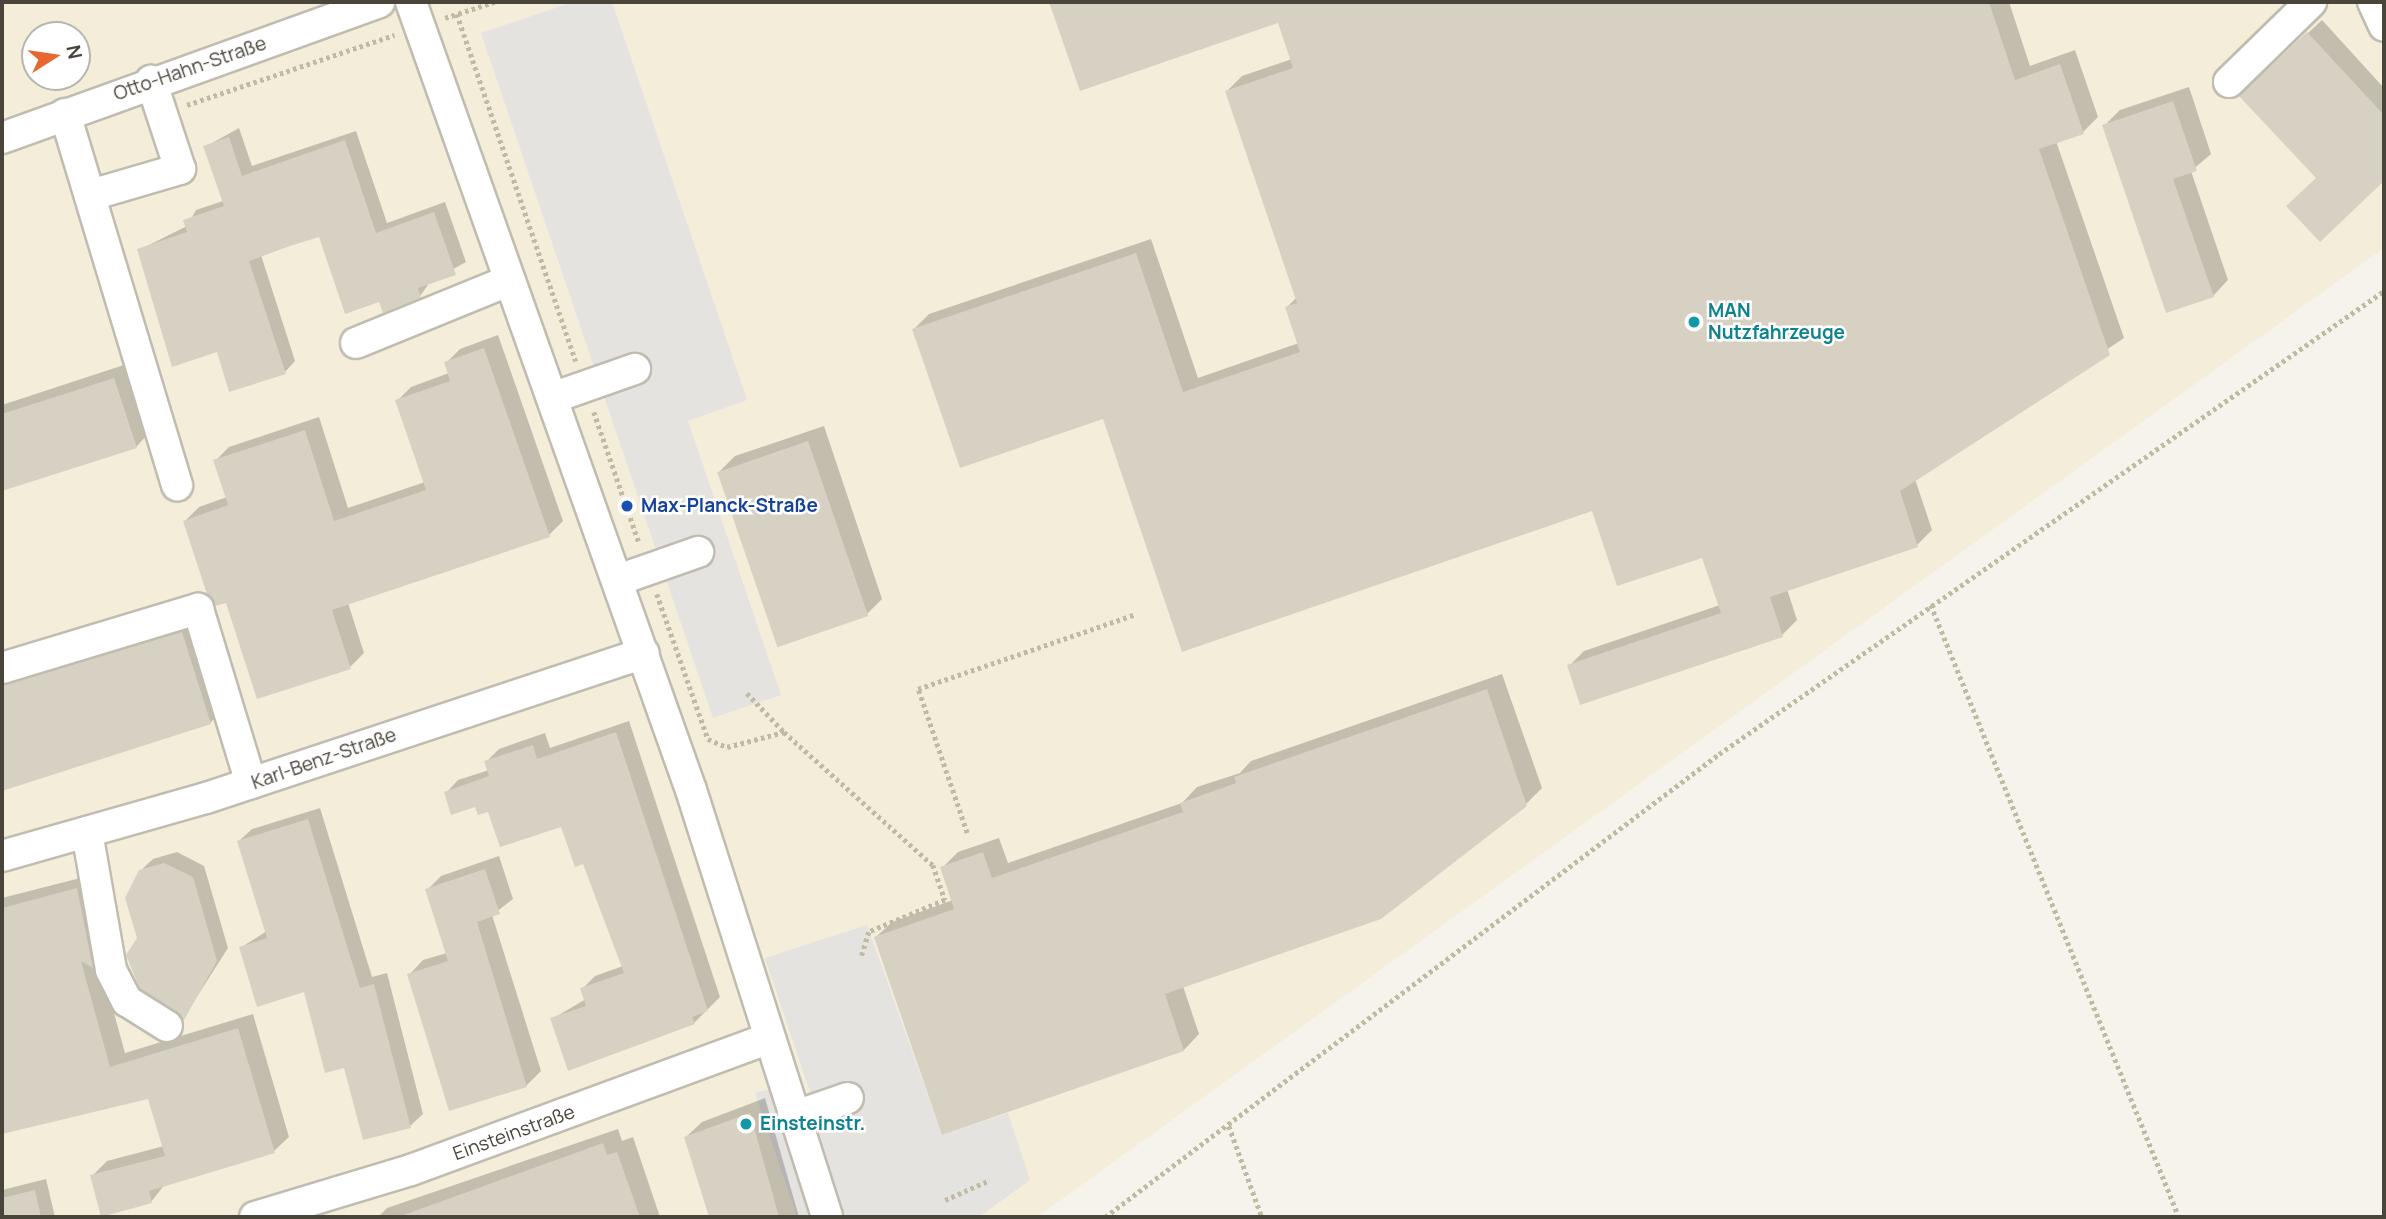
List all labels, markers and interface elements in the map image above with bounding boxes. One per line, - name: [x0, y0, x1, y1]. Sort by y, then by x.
- north arrow: [21, 21, 91, 91]
- street label: Otto-Hahn-Straße: [111, 32, 269, 106]
- text: N: [60, 43, 89, 61]
- place label: MAN Nutzfahrzeuge: [1708, 300, 1845, 344]
- marker: MAN Nutzfahrzeuge: [1686, 314, 1702, 330]
- place label: Max-Planck-Straße: [641, 495, 818, 517]
- marker: Max-Planck-Straße: [619, 498, 635, 514]
- street label: Karl-Benz-Straße: [249, 724, 399, 794]
- street label: Einsteinstraße: [450, 1100, 578, 1166]
- place label: Einsteinstr.: [760, 1113, 865, 1135]
- marker: Einsteinstr.: [738, 1116, 754, 1132]

